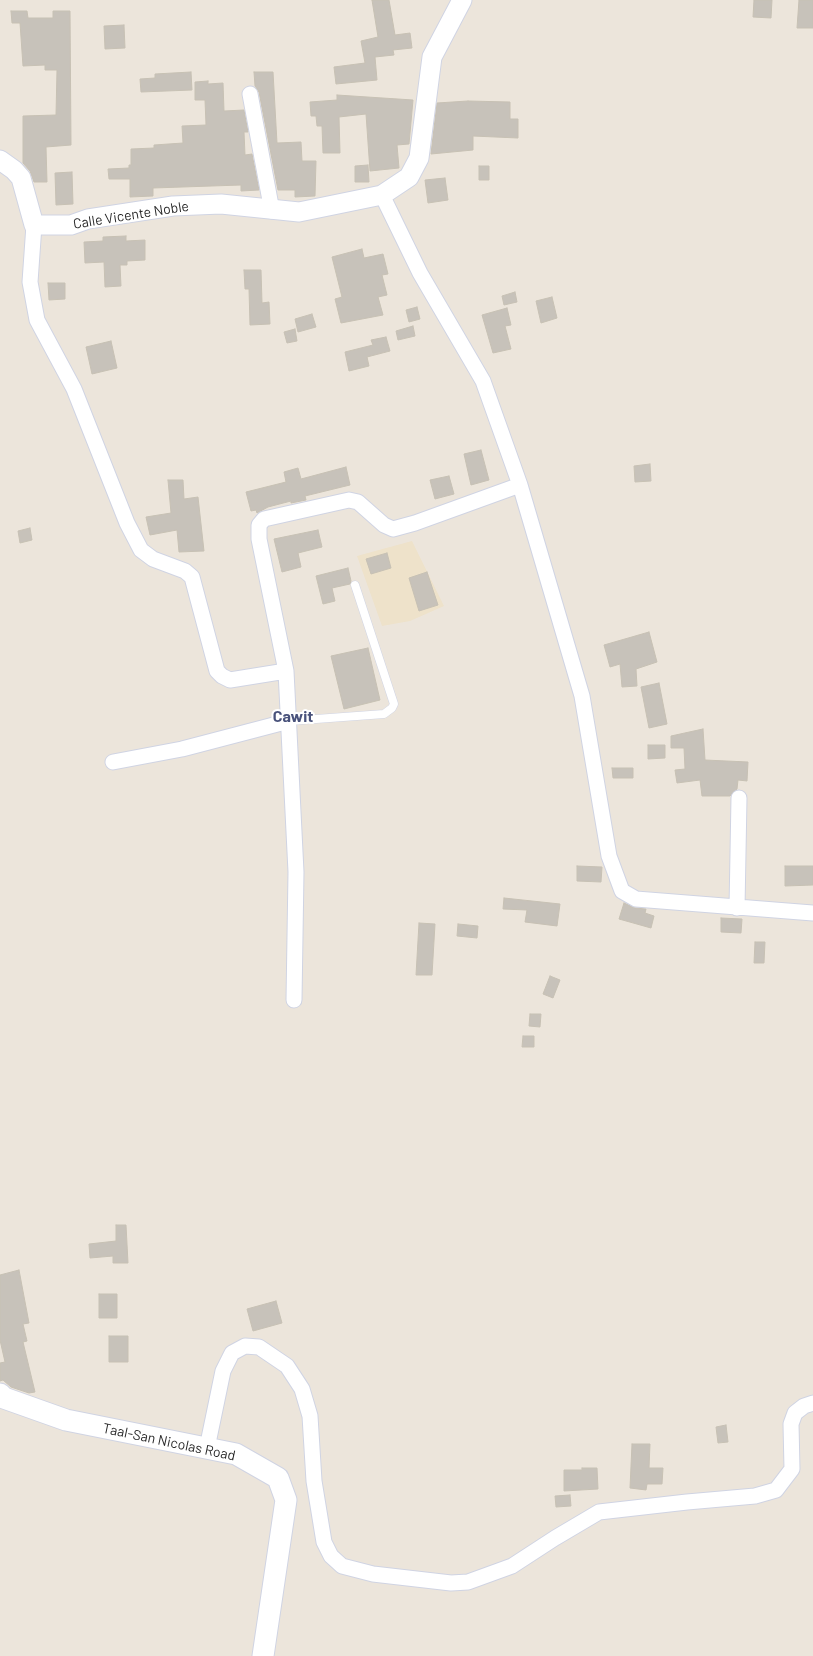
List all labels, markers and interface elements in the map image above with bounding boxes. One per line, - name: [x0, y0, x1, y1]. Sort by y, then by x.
- street label: Calle Vicente Noble: [72, 198, 190, 232]
- district label: Cawit: [273, 707, 313, 727]
- street label: Taal-San Nicolas Road: [101, 1420, 237, 1464]

